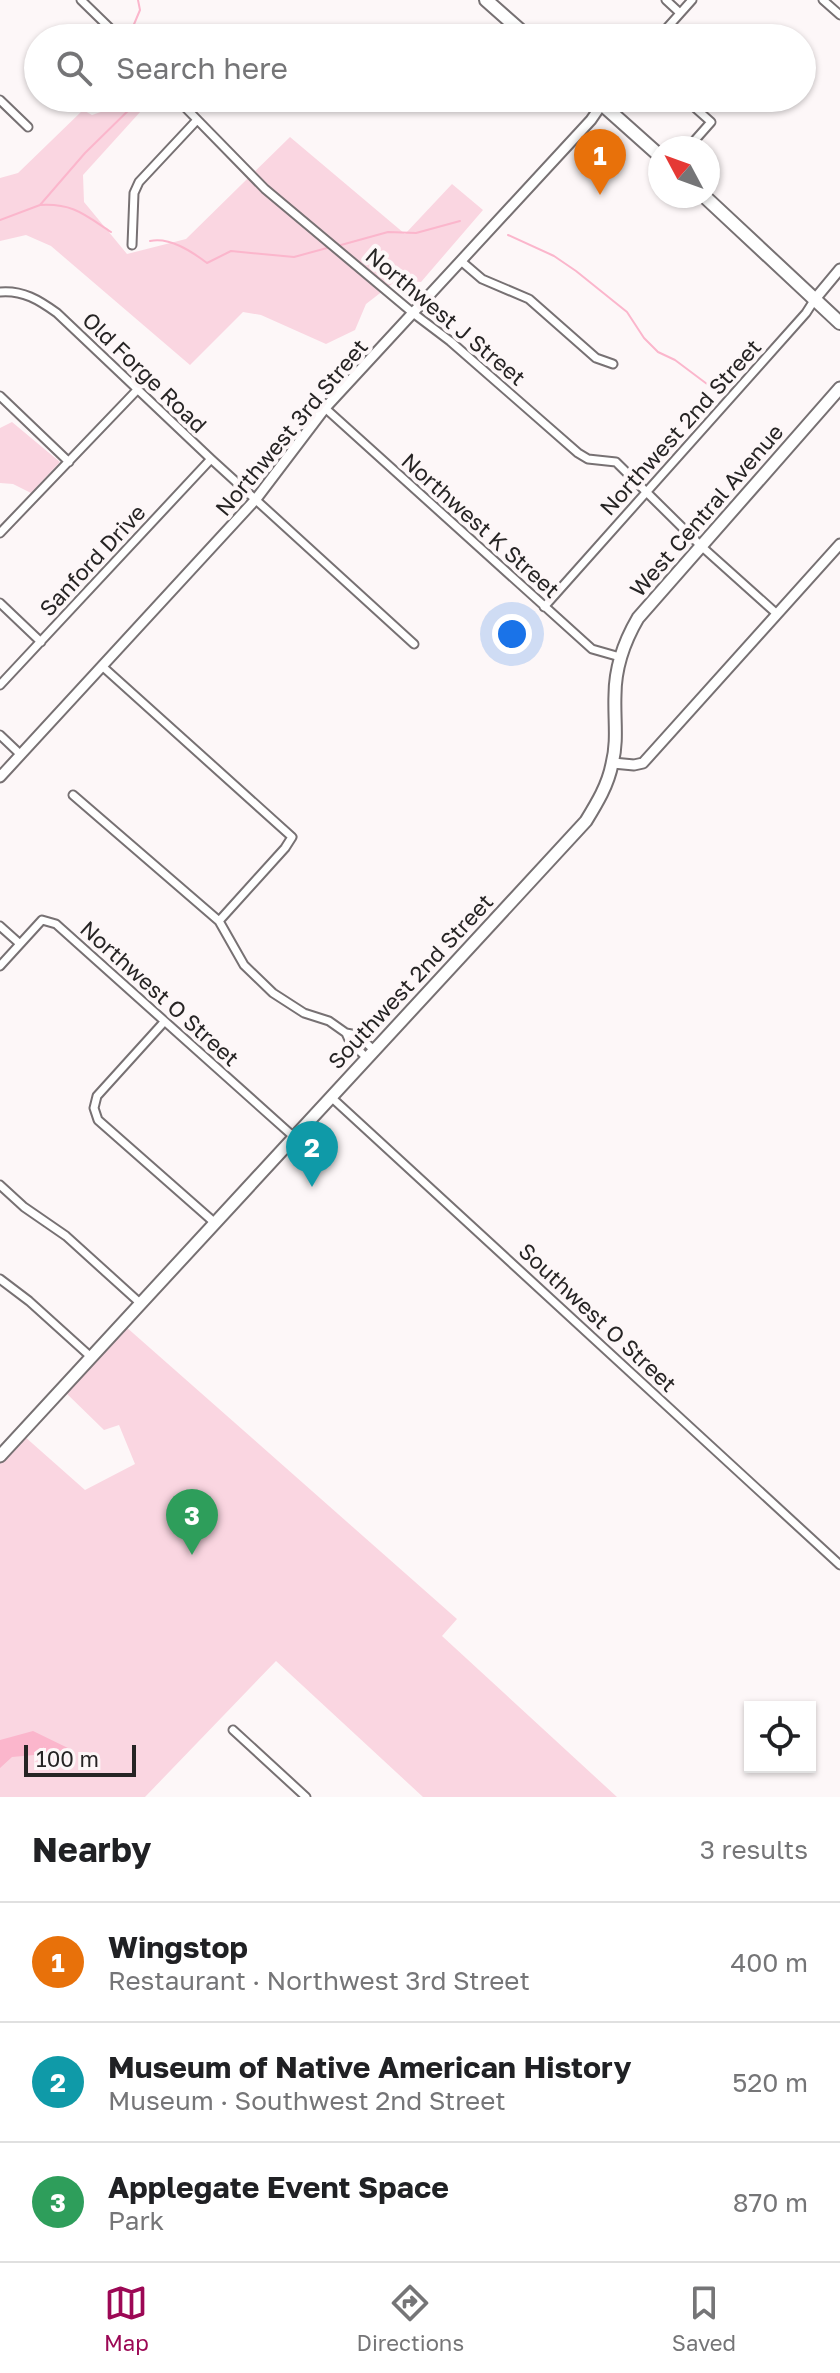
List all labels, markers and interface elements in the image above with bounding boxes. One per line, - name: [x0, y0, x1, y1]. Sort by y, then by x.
- search box: [24, 24, 816, 112]
- icon: search: [52, 46, 96, 90]
- text: Search here: [116, 50, 288, 86]
- pin: 1: [574, 129, 626, 195]
- north arrow: [648, 136, 720, 208]
- street label: Northwest J Street: [361, 241, 531, 391]
- street label: Old Forge Road: [77, 306, 213, 438]
- street label: Northwest 3rd Street: [209, 333, 373, 521]
- street label: Northwest 2nd Street: [594, 333, 766, 521]
- street label: West Central Avenue: [624, 418, 788, 602]
- street label: Northwest K Street: [396, 447, 566, 603]
- street label: Sanford Drive: [33, 499, 151, 621]
- your location: [492, 614, 532, 654]
- street label: Southwest 2nd Street: [322, 888, 498, 1074]
- street label: Northwest O Street: [75, 915, 245, 1071]
- pin: 2: [286, 1121, 338, 1187]
- street label: Southwest O Street: [513, 1237, 683, 1397]
- pin: 3: [166, 1489, 218, 1555]
- map controls: [744, 1701, 816, 1773]
- button: locate: [744, 1701, 816, 1773]
- scale bar: [24, 1741, 136, 1777]
- text: 100 m: [36, 1745, 99, 1772]
- text: Nearby: [32, 1829, 152, 1869]
- text: 3 results: [700, 1834, 808, 1865]
- text: Wingstop: [108, 1929, 248, 1965]
- text: 1: [51, 1947, 65, 1978]
- text: 400 m: [730, 1947, 808, 1978]
- text: Restaurant · Northwest 3rd Street: [108, 1965, 530, 1996]
- text: Museum of Native American History: [108, 2049, 632, 2085]
- text: 2: [50, 2067, 66, 2098]
- text: 520 m: [732, 2067, 808, 2098]
- text: Museum · Southwest 2nd Street: [108, 2085, 506, 2116]
- text: Applegate Event Space: [108, 2169, 449, 2205]
- text: 3: [50, 2187, 66, 2218]
- text: 870 m: [733, 2187, 808, 2218]
- text: Park: [108, 2205, 164, 2236]
- tab: Map: [104, 2281, 149, 2356]
- tab: Directions: [357, 2281, 464, 2356]
- tab: Saved: [672, 2281, 736, 2356]

